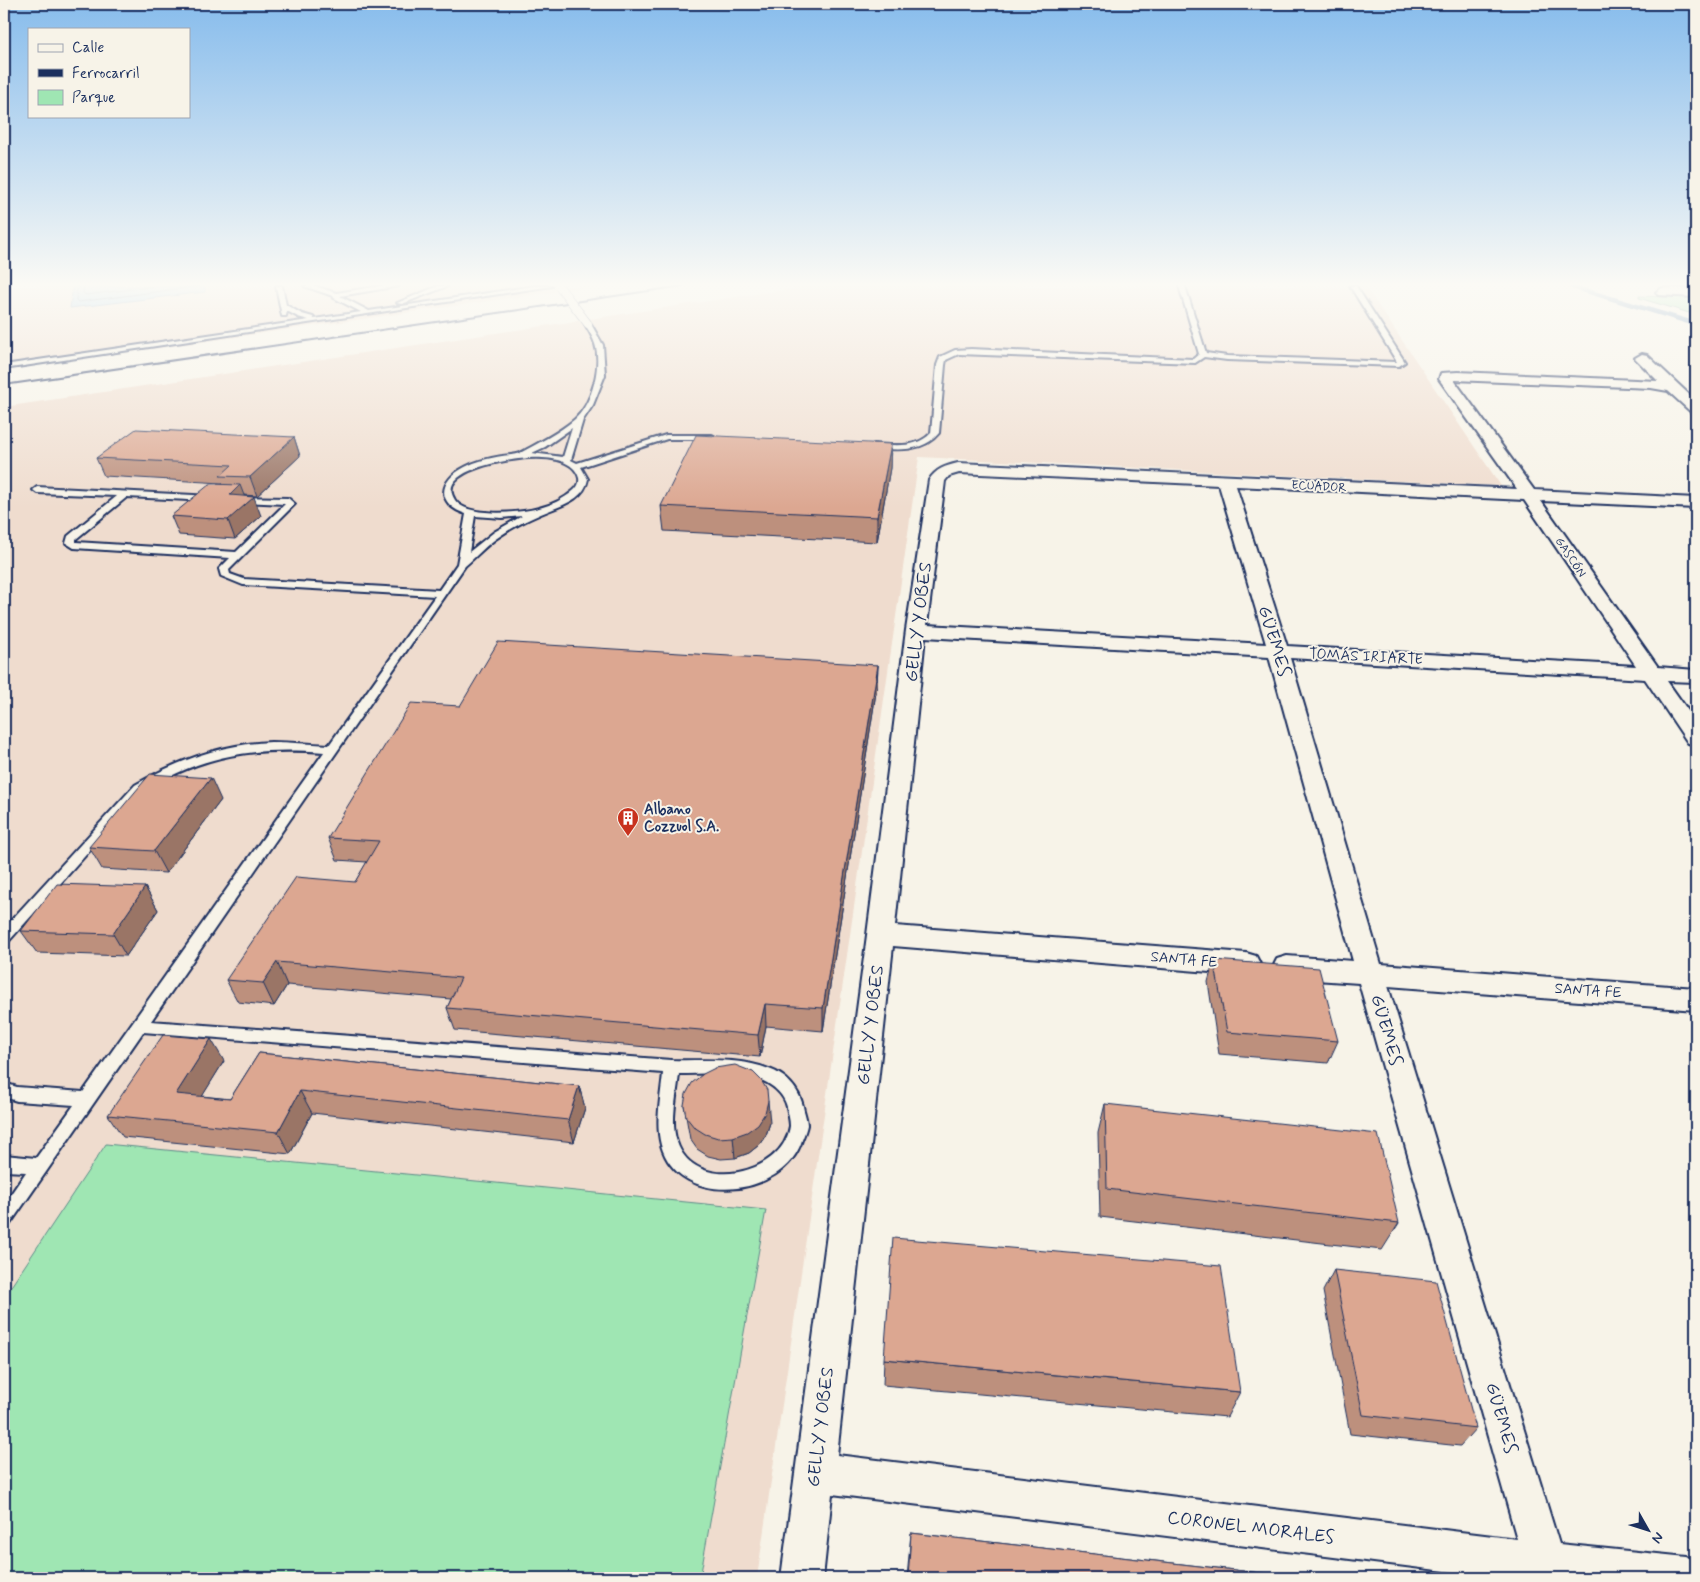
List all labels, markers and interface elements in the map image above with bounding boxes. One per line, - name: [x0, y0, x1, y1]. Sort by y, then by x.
- legend: [28, 28, 190, 118]
- text: Calle: [72, 38, 104, 58]
- text: Ferrocarril: [72, 64, 140, 84]
- text: Parque: [72, 88, 115, 108]
- street label: ECUADOR: [1291, 478, 1348, 496]
- street label: GASCÓN: [1551, 534, 1589, 581]
- street label: GELLY Y OBES: [900, 561, 938, 683]
- street label: GÜEMES: [1252, 603, 1296, 680]
- street label: TOMÁS IRIARTE: [1309, 643, 1424, 670]
- place label: Albano Cozzuol S.A.: [644, 800, 719, 837]
- building icon: Albano Cozzuol S.A.: [616, 806, 640, 837]
- street label: SANTA FE: [1150, 947, 1219, 973]
- street label: GELLY Y OBES: [852, 964, 890, 1086]
- street label: SANTA FE: [1554, 979, 1622, 1003]
- street label: GÜEMES: [1364, 992, 1408, 1069]
- street label: GELLY Y OBES: [802, 1366, 840, 1488]
- street label: GÜEMES: [1479, 1380, 1523, 1457]
- north arrow: [1622, 1504, 1672, 1554]
- street label: CORONEL MORALES: [1166, 1506, 1336, 1550]
- text: N: [1647, 1528, 1667, 1547]

